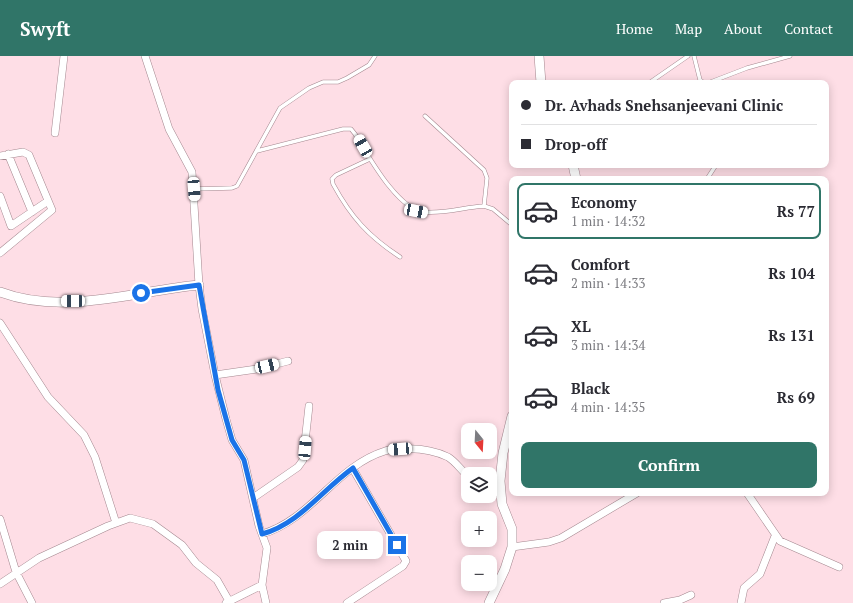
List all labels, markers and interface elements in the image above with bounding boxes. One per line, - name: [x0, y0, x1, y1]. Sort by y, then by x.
- text: Swyft: [20, 16, 71, 41]
- text: Home: [616, 19, 653, 38]
- text: Map: [675, 19, 702, 38]
- text: About: [724, 19, 762, 38]
- text: Contact: [784, 19, 833, 38]
- text: Dr. Avhads Snehsanjeevani Clinic: [545, 95, 783, 115]
- car: [352, 133, 374, 159]
- text: Drop-off: [545, 134, 607, 154]
- car: [187, 177, 201, 201]
- text: Economy: [571, 192, 636, 212]
- icon: car: [523, 193, 559, 229]
- text: Rs 77: [777, 201, 815, 221]
- car: [403, 203, 429, 219]
- text: 1 min · 14:32: [571, 212, 645, 230]
- text: Comfort: [571, 254, 630, 274]
- icon: car: [523, 255, 559, 291]
- text: Rs 104: [768, 263, 815, 283]
- text: 2 min · 14:33: [571, 274, 645, 292]
- route start: [132, 284, 150, 302]
- car: [61, 295, 85, 307]
- text: XL: [571, 316, 591, 336]
- icon: car: [523, 317, 559, 353]
- text: Rs 131: [768, 325, 815, 345]
- text: 3 min · 14:34: [571, 336, 645, 354]
- car: [254, 357, 280, 375]
- text: Black: [571, 378, 610, 398]
- icon: car: [523, 379, 559, 415]
- text: Rs 69: [777, 387, 815, 407]
- text: 4 min · 14:35: [571, 398, 645, 416]
- north arrow: [461, 423, 497, 459]
- map controls: [461, 423, 497, 591]
- car: [298, 436, 312, 460]
- car: [388, 442, 412, 456]
- button: Confirm: [521, 442, 817, 488]
- button: layers: [461, 467, 497, 503]
- button: +: [461, 511, 497, 547]
- callout: 2 min: [317, 531, 383, 559]
- text: 2 min: [332, 536, 368, 554]
- route end: [388, 536, 406, 554]
- button: −: [461, 555, 497, 591]

